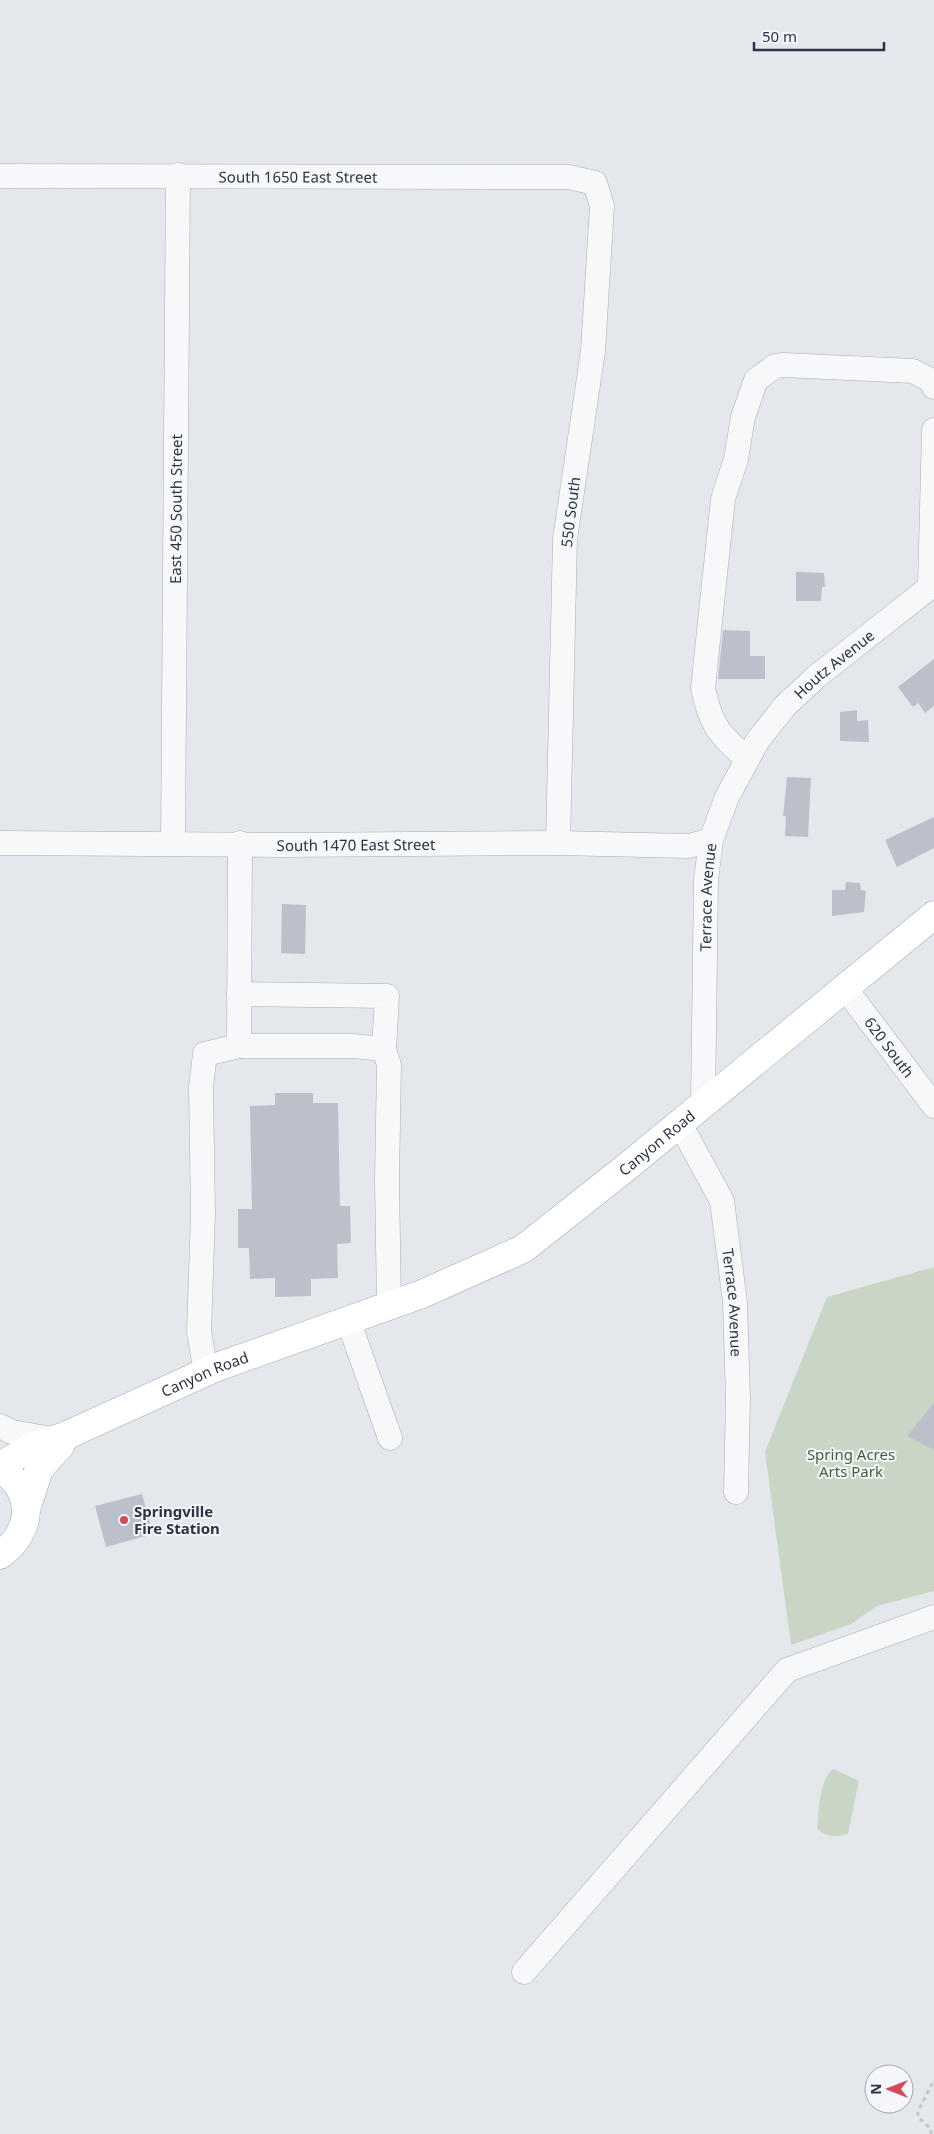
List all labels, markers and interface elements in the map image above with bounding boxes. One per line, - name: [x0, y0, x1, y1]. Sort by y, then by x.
- scale bar: [754, 20, 884, 52]
- text: 50 m: [762, 26, 797, 46]
- street label: South 1650 East Street: [219, 166, 378, 187]
- street label: East 450 South Street: [165, 433, 186, 584]
- street label: 550 South: [556, 476, 584, 548]
- street label: Houtz Avenue: [789, 625, 878, 703]
- street label: South 1470 East Street: [277, 834, 436, 855]
- street label: Terrace Avenue: [695, 842, 721, 951]
- street label: 620 South: [860, 1013, 919, 1081]
- street label: Canyon Road: [614, 1105, 699, 1180]
- street label: Terrace Avenue: [718, 1247, 747, 1357]
- street label: Canyon Road: [158, 1347, 251, 1401]
- park label: Spring Acres Arts Park: [807, 1444, 895, 1481]
- place label: Springville Fire Station: [134, 1501, 220, 1538]
- marker: Springville Fire Station: [118, 1514, 130, 1526]
- north arrow: [864, 2064, 914, 2114]
- text: N: [866, 2083, 885, 2095]

